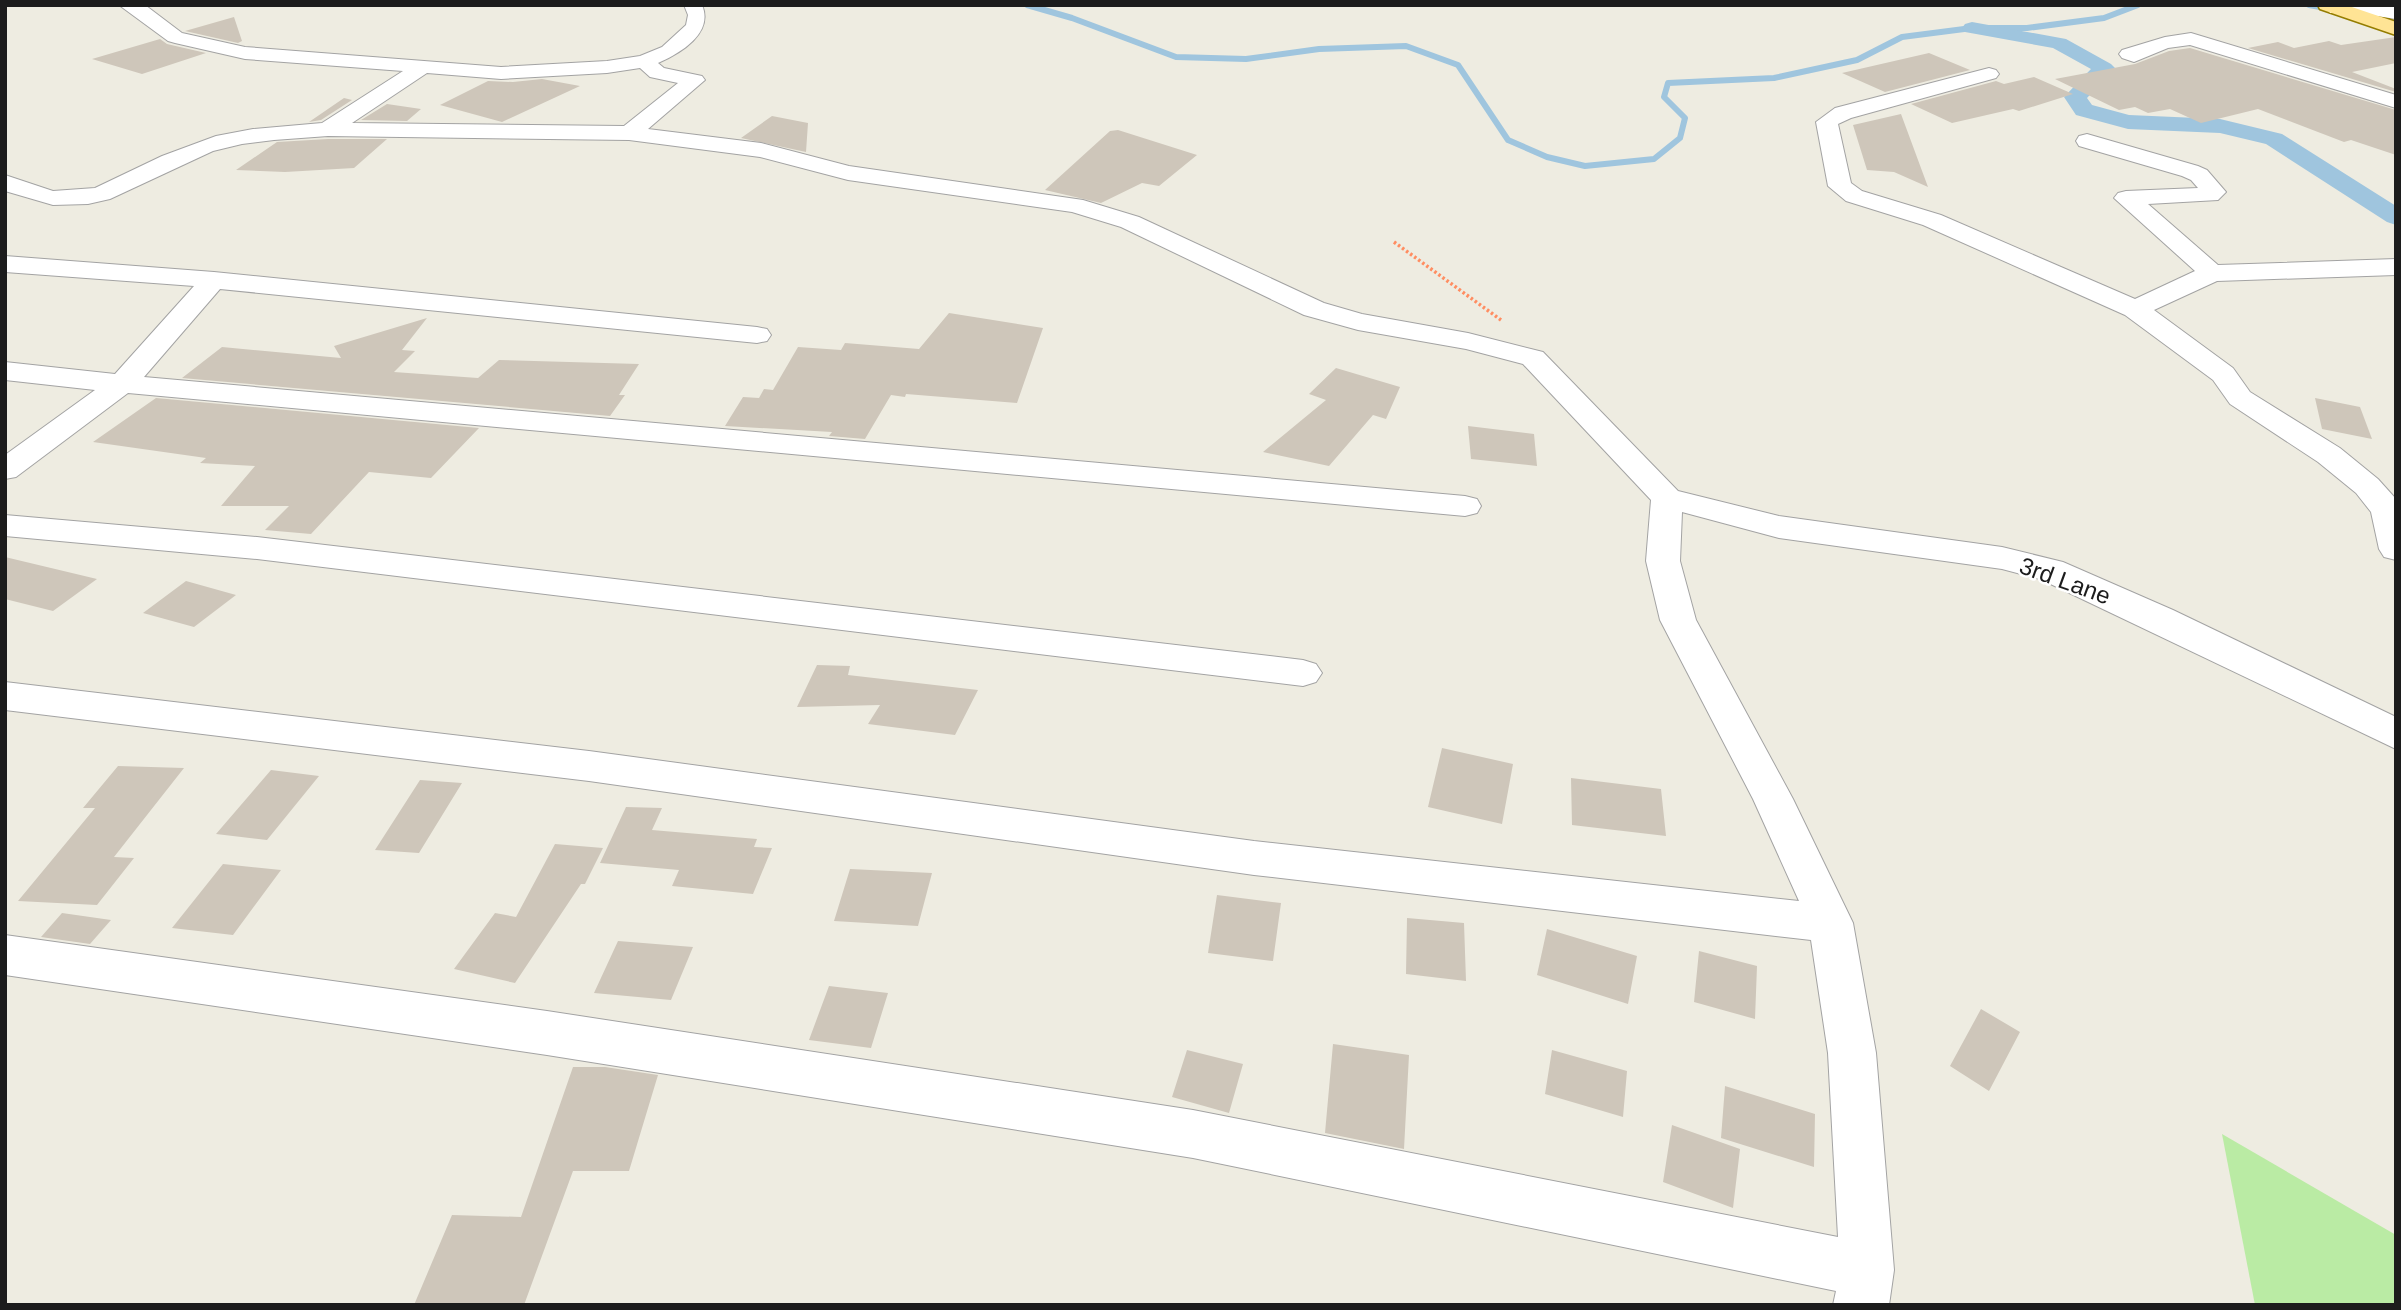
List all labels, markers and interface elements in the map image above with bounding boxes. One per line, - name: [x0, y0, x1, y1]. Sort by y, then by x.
- street label: 3rd Lane: [2016, 552, 2114, 609]

